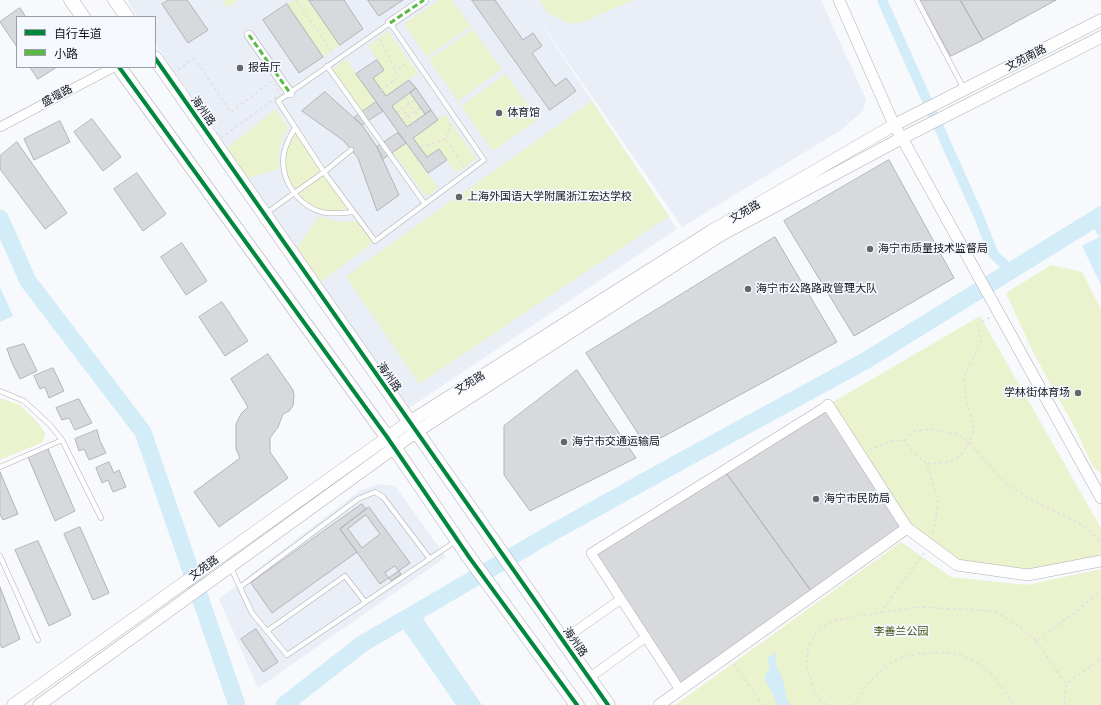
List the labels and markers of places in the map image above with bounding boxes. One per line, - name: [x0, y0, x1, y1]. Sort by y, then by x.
- place label: 报告厅: [248, 61, 281, 75]
- marker: 报告厅: [235, 63, 245, 73]
- place label: 体育馆: [507, 106, 540, 120]
- marker: 体育馆: [494, 108, 504, 118]
- place label: 上海外国语大学附属浙江宏达学校: [467, 190, 632, 204]
- marker: 上海外国语大学附属浙江宏达学校: [454, 192, 464, 202]
- place label: 海宁市质量技术监督局: [878, 242, 988, 256]
- marker: 海宁市质量技术监督局: [865, 244, 875, 254]
- place label: 海宁市公路路政管理大队: [756, 282, 877, 296]
- marker: 海宁市公路路政管理大队: [743, 284, 753, 294]
- place label: 学林街体育场: [1004, 386, 1070, 400]
- marker: 学林街体育场: [1073, 388, 1083, 398]
- place label: 海宁市交通运输局: [572, 435, 660, 449]
- marker: 海宁市交通运输局: [559, 437, 569, 447]
- place label: 海宁市民防局: [824, 492, 890, 506]
- marker: 海宁市民防局: [811, 494, 821, 504]

